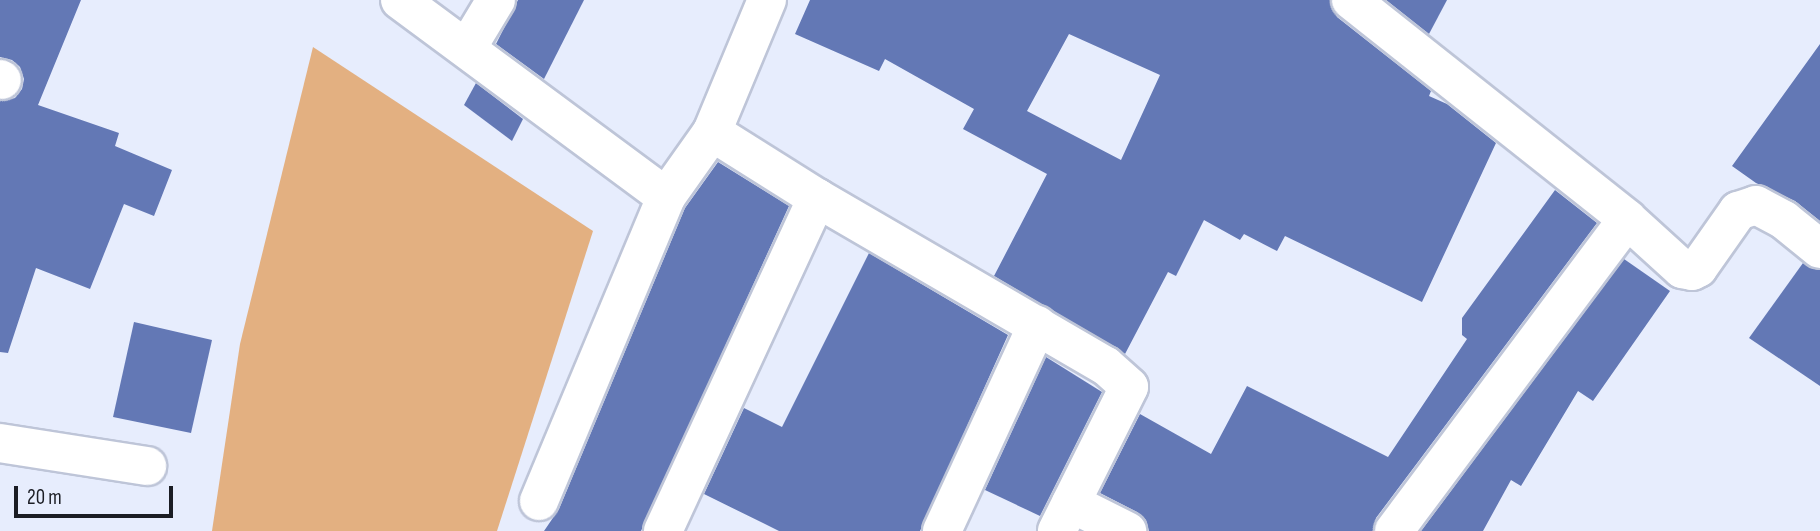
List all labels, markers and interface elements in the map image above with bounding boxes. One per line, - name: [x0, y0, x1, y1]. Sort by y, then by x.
- scale bar: [18, 472, 177, 516]
- text: 20 m: [27, 485, 62, 510]

